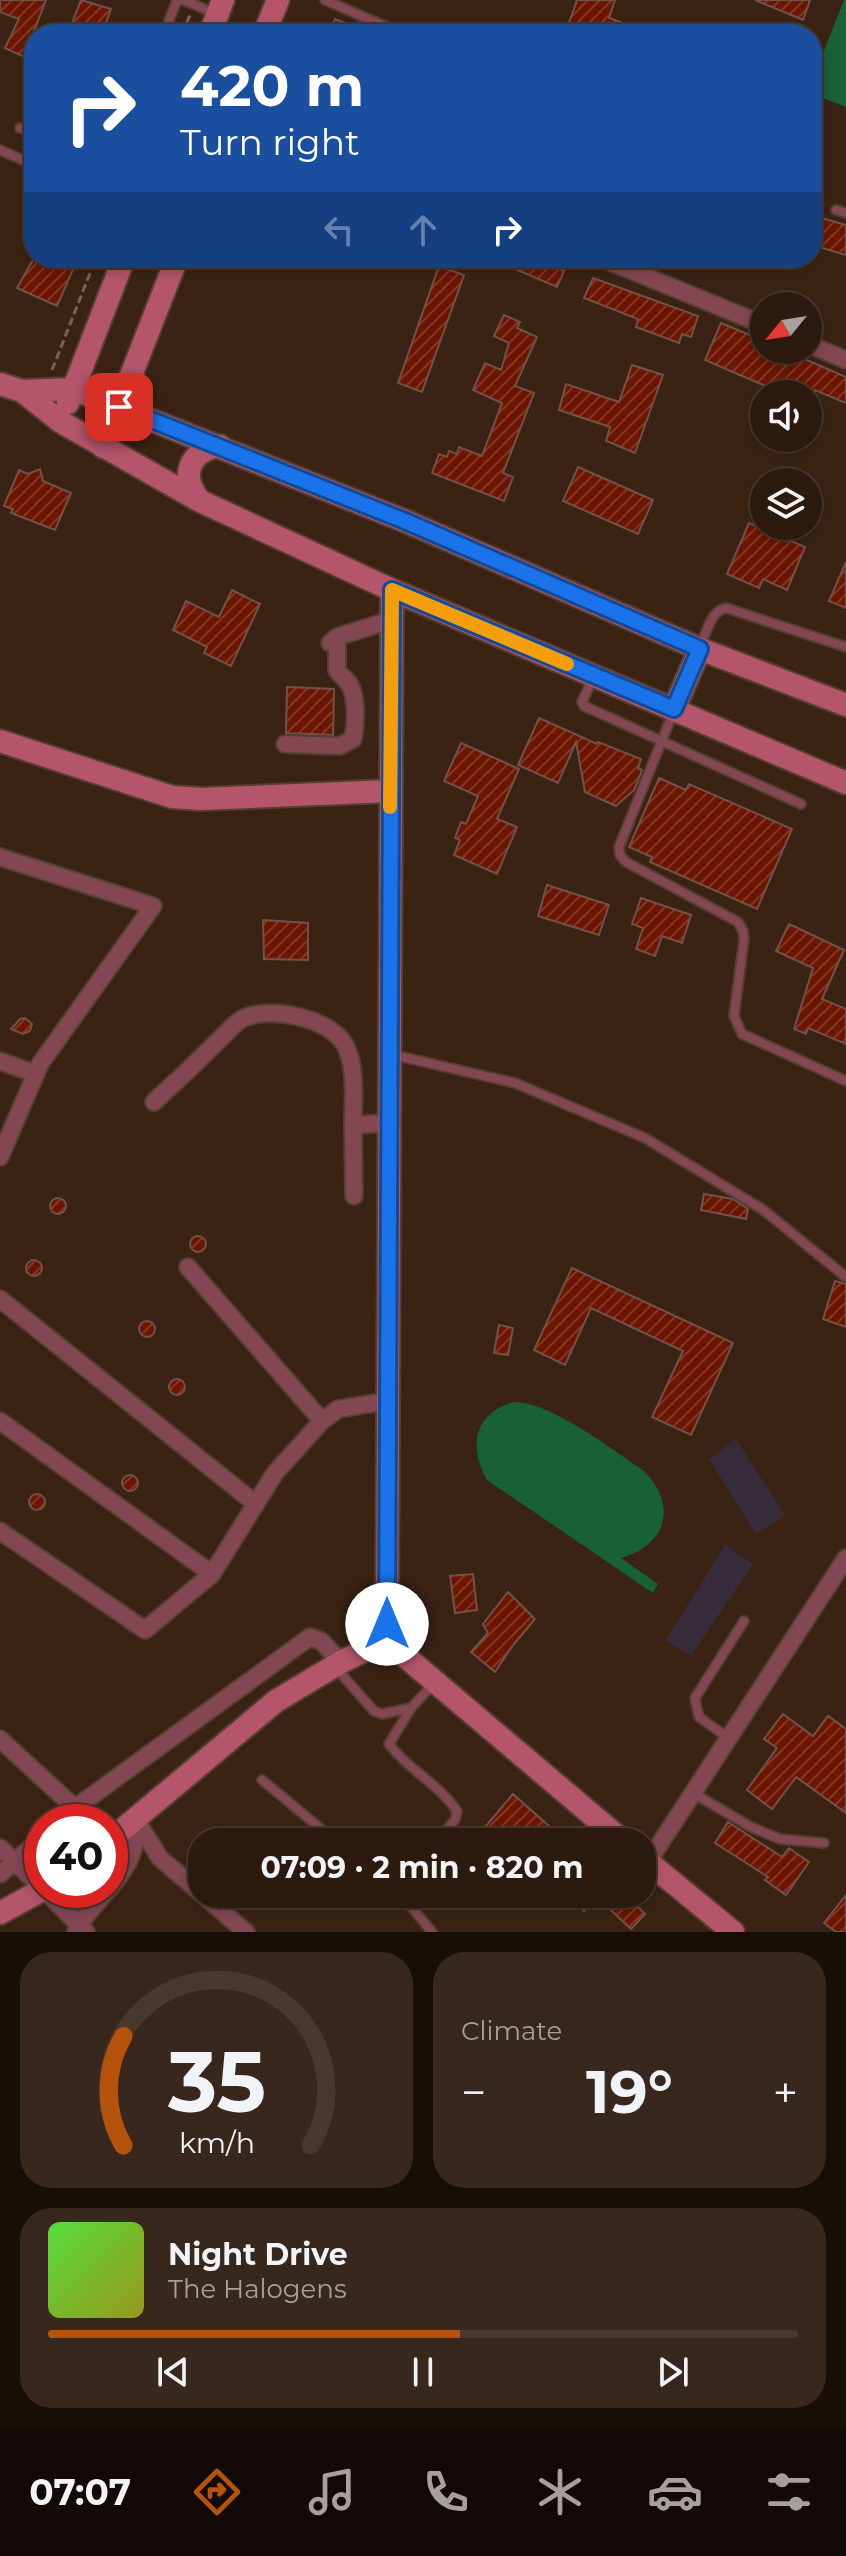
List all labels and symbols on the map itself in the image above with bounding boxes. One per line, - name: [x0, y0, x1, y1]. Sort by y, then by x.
- north arrow: [750, 292, 822, 364]
- pin: [85, 373, 153, 441]
- position arrow: [345, 1582, 429, 1666]
- speed limit sign: 40: [24, 1804, 128, 1908]

